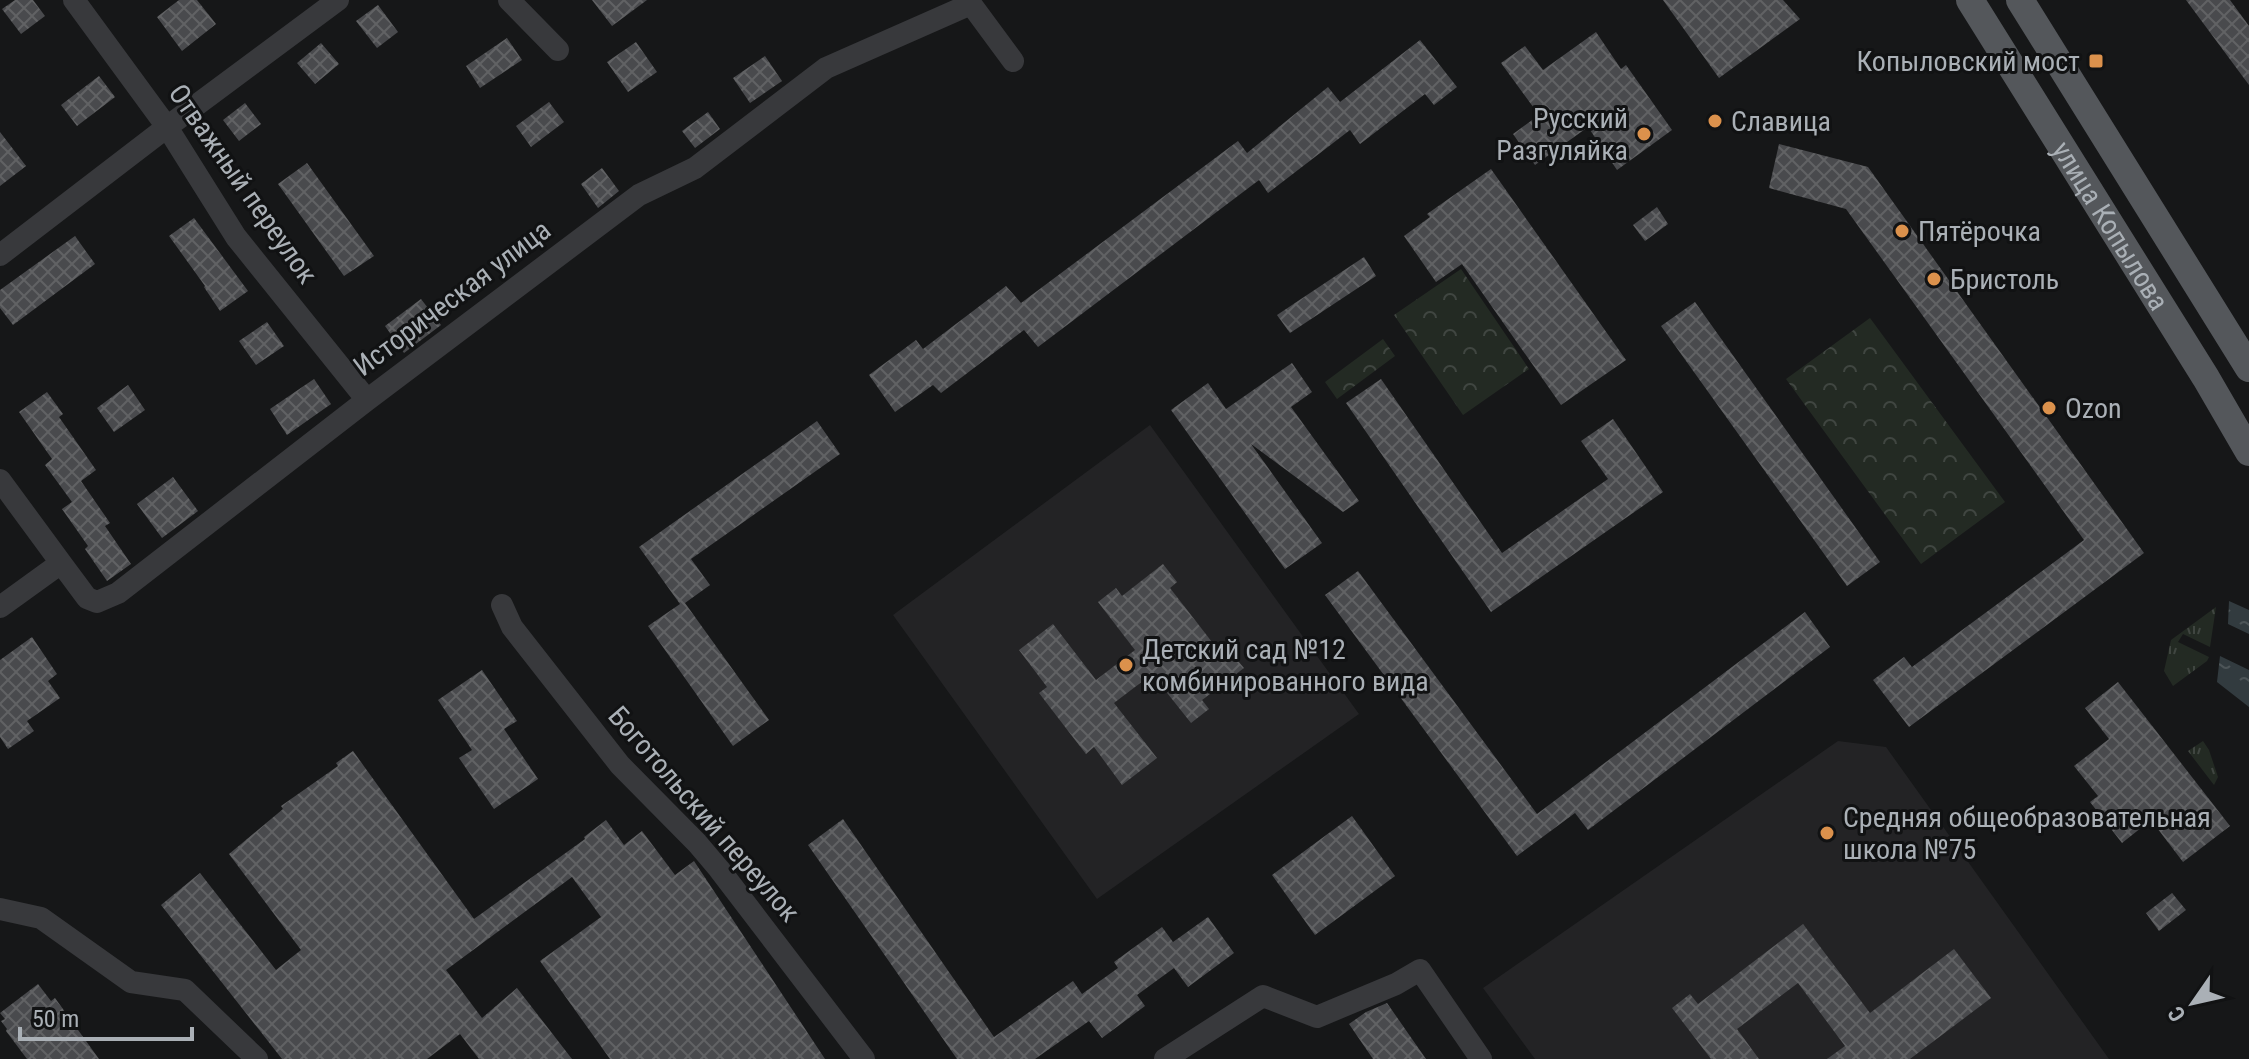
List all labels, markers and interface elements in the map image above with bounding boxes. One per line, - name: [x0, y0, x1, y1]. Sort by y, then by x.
- place label: Копыловский мост: [1857, 45, 2080, 78]
- marker: Копыловский мост: [2087, 52, 2105, 70]
- street label: Отважный переулок: [162, 78, 324, 290]
- place label: Русский Разгуляйка: [1496, 102, 1628, 167]
- place label: Славица: [1731, 105, 1831, 138]
- marker: Славица: [1706, 112, 1724, 130]
- marker: Русский Разгуляйка: [1635, 125, 1653, 143]
- street label: улица Копылова: [2046, 135, 2176, 316]
- street label: Историческая улица: [347, 213, 557, 383]
- place label: Пятёрочка: [1918, 215, 2041, 248]
- marker: Пятёрочка: [1893, 222, 1911, 240]
- place label: Бристоль: [1950, 263, 2059, 296]
- marker: Бристоль: [1925, 270, 1943, 288]
- place label: Ozon: [2065, 392, 2122, 425]
- marker: Ozon: [2040, 399, 2058, 417]
- place label: Детский сад №12 комбинированного вида: [1142, 633, 1429, 698]
- marker: Детский сад №12 комбинированного вида: [1117, 656, 1135, 674]
- street label: Боготольский переулок: [601, 700, 807, 928]
- place label: Средняя общеобразовательная школа №75: [1843, 801, 2211, 866]
- marker: Средняя общеобразовательная школа №75: [1818, 824, 1836, 842]
- north arrow: [2153, 963, 2233, 1043]
- scale bar: [20, 991, 192, 1041]
- text: С: [2163, 1002, 2191, 1026]
- text: 50 m: [32, 1005, 79, 1033]

